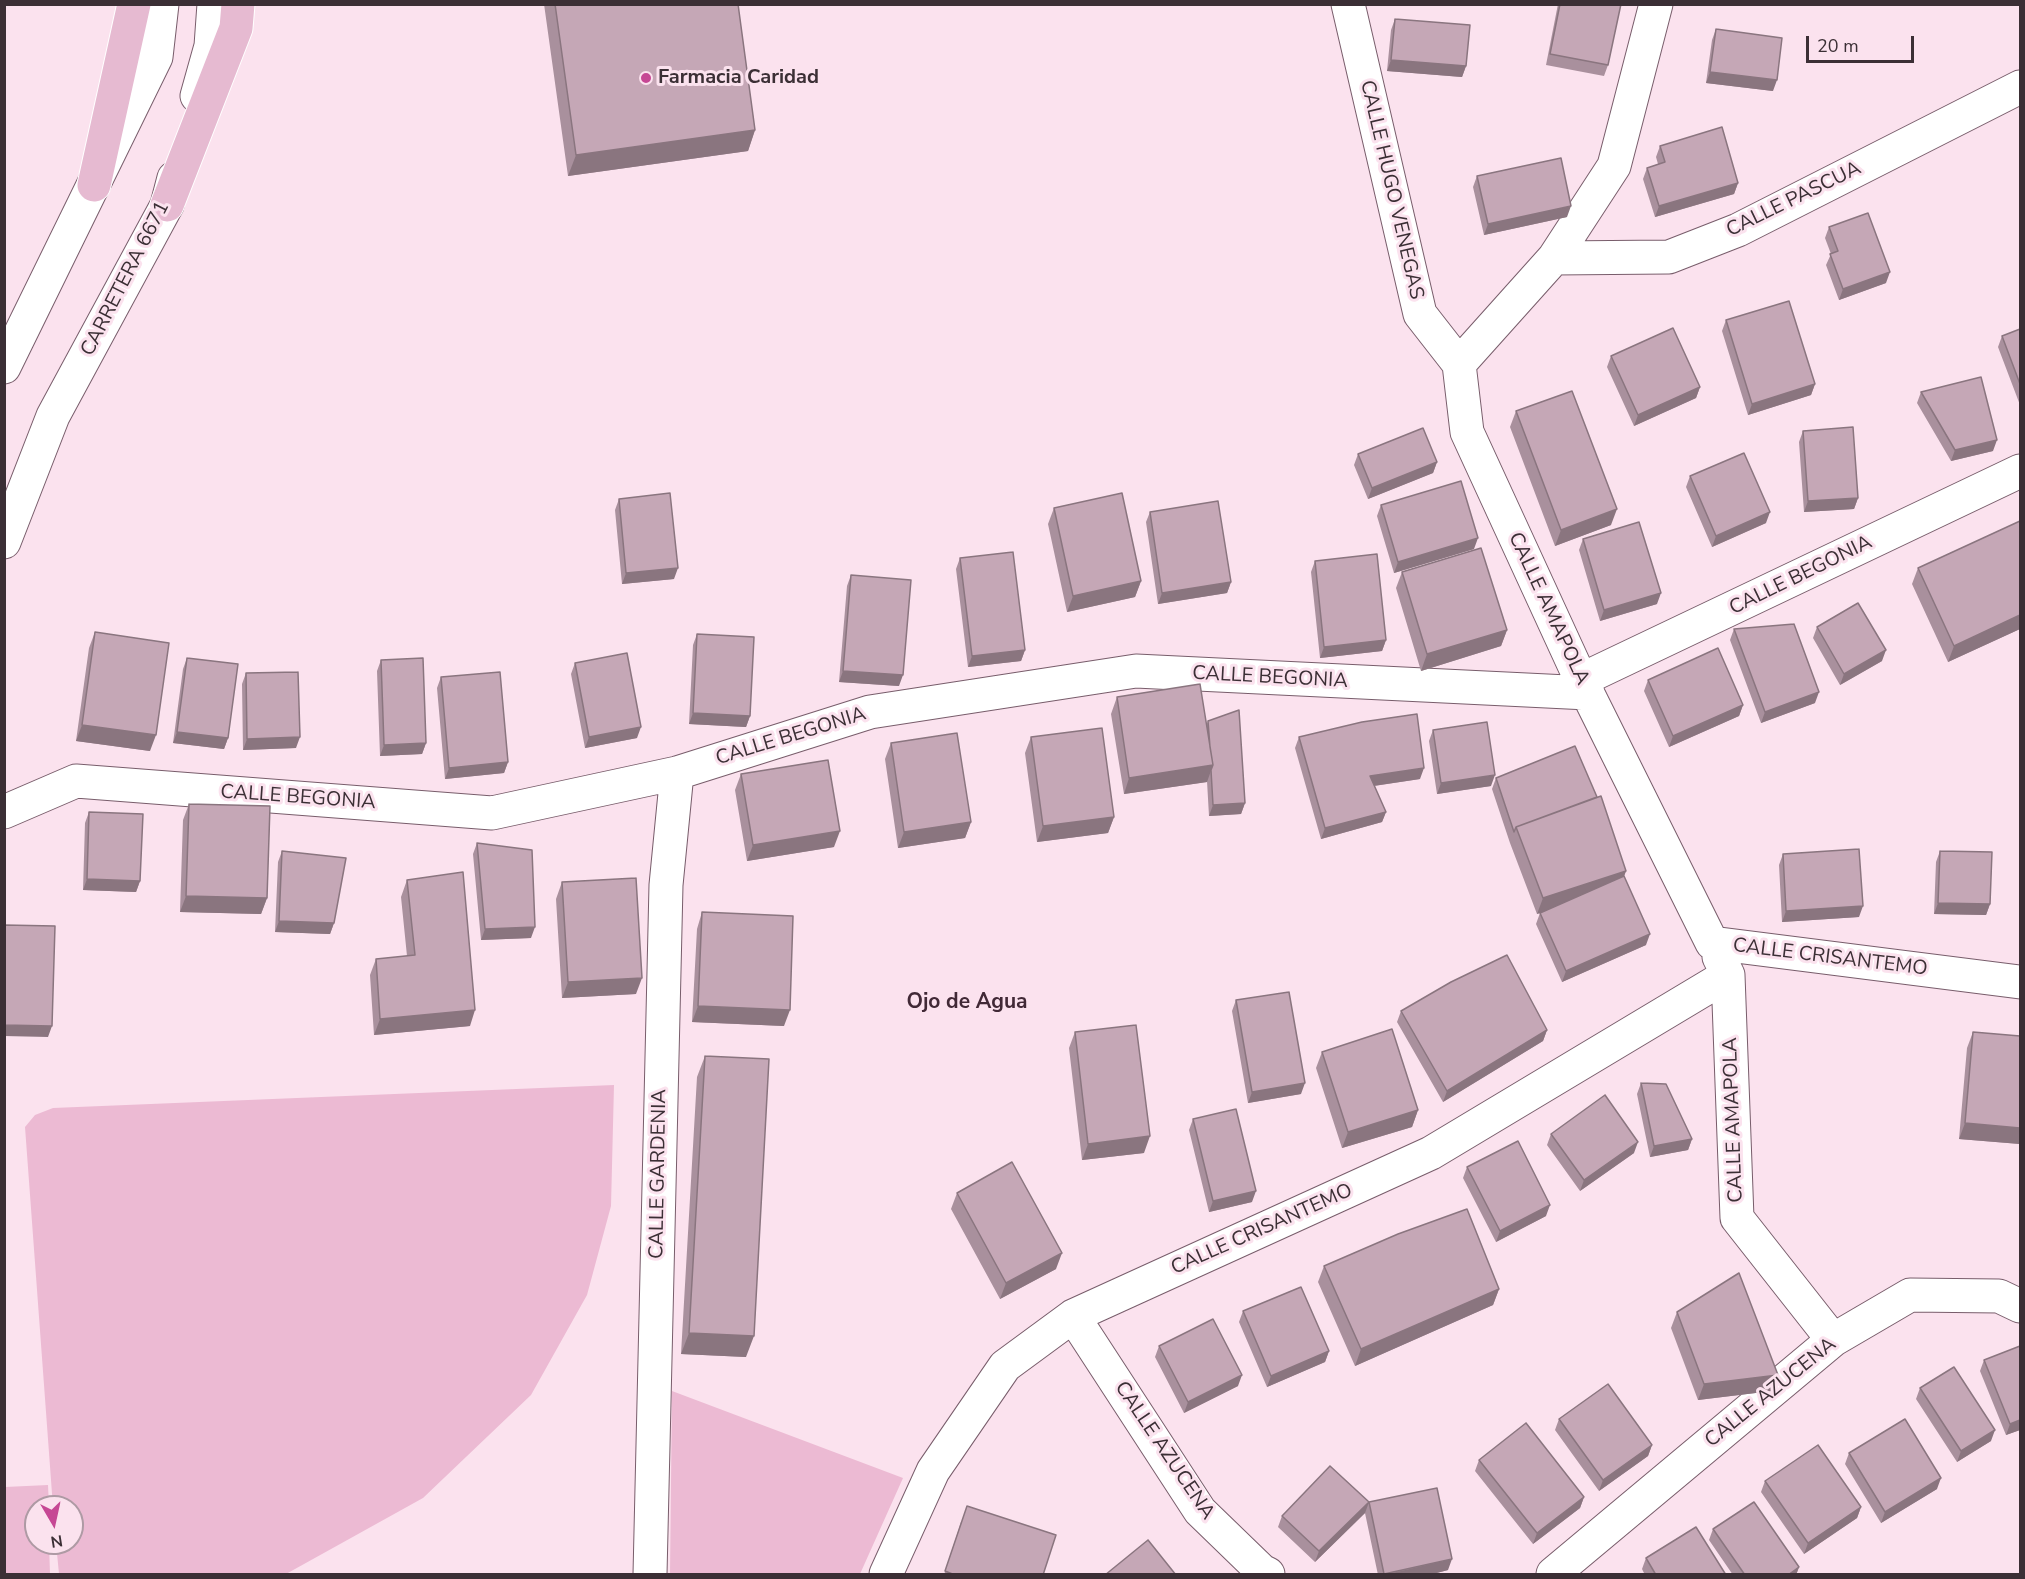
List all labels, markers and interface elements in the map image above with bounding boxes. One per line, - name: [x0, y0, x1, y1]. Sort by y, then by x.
- scale bar: [1809, 24, 1917, 62]
- text: 20 m: [1817, 34, 1859, 58]
- place label: Farmacia Caridad: [658, 66, 819, 90]
- marker: Farmacia Caridad: [639, 71, 653, 85]
- street label: CALLE HUGO VENEGAS: [1354, 78, 1428, 302]
- street label: CALLE PASCUA: [1723, 157, 1865, 243]
- street label: CARRETERA 6671: [77, 198, 175, 360]
- street label: CALLE AMAPOLA: [1502, 529, 1594, 689]
- street label: CALLE BEGONIA: [1726, 531, 1876, 621]
- street label: CALLE BEGONIA: [1192, 662, 1348, 694]
- street label: CALLE BEGONIA: [713, 703, 869, 771]
- street label: CALLE BEGONIA: [220, 781, 376, 815]
- street label: CALLE CRISANTEMO: [1731, 934, 1929, 982]
- district label: Ojo de Agua: [906, 990, 1028, 1016]
- street label: CALLE AMAPOLA: [1719, 1037, 1749, 1203]
- street label: CALLE GARDENIA: [646, 1089, 672, 1259]
- street label: CALLE CRISANTEMO: [1168, 1179, 1356, 1281]
- street label: CALLE AZUCENA: [1701, 1333, 1841, 1453]
- street label: CALLE AZUCENA: [1109, 1377, 1219, 1525]
- north arrow: [24, 1495, 84, 1555]
- text: N: [49, 1529, 64, 1553]

